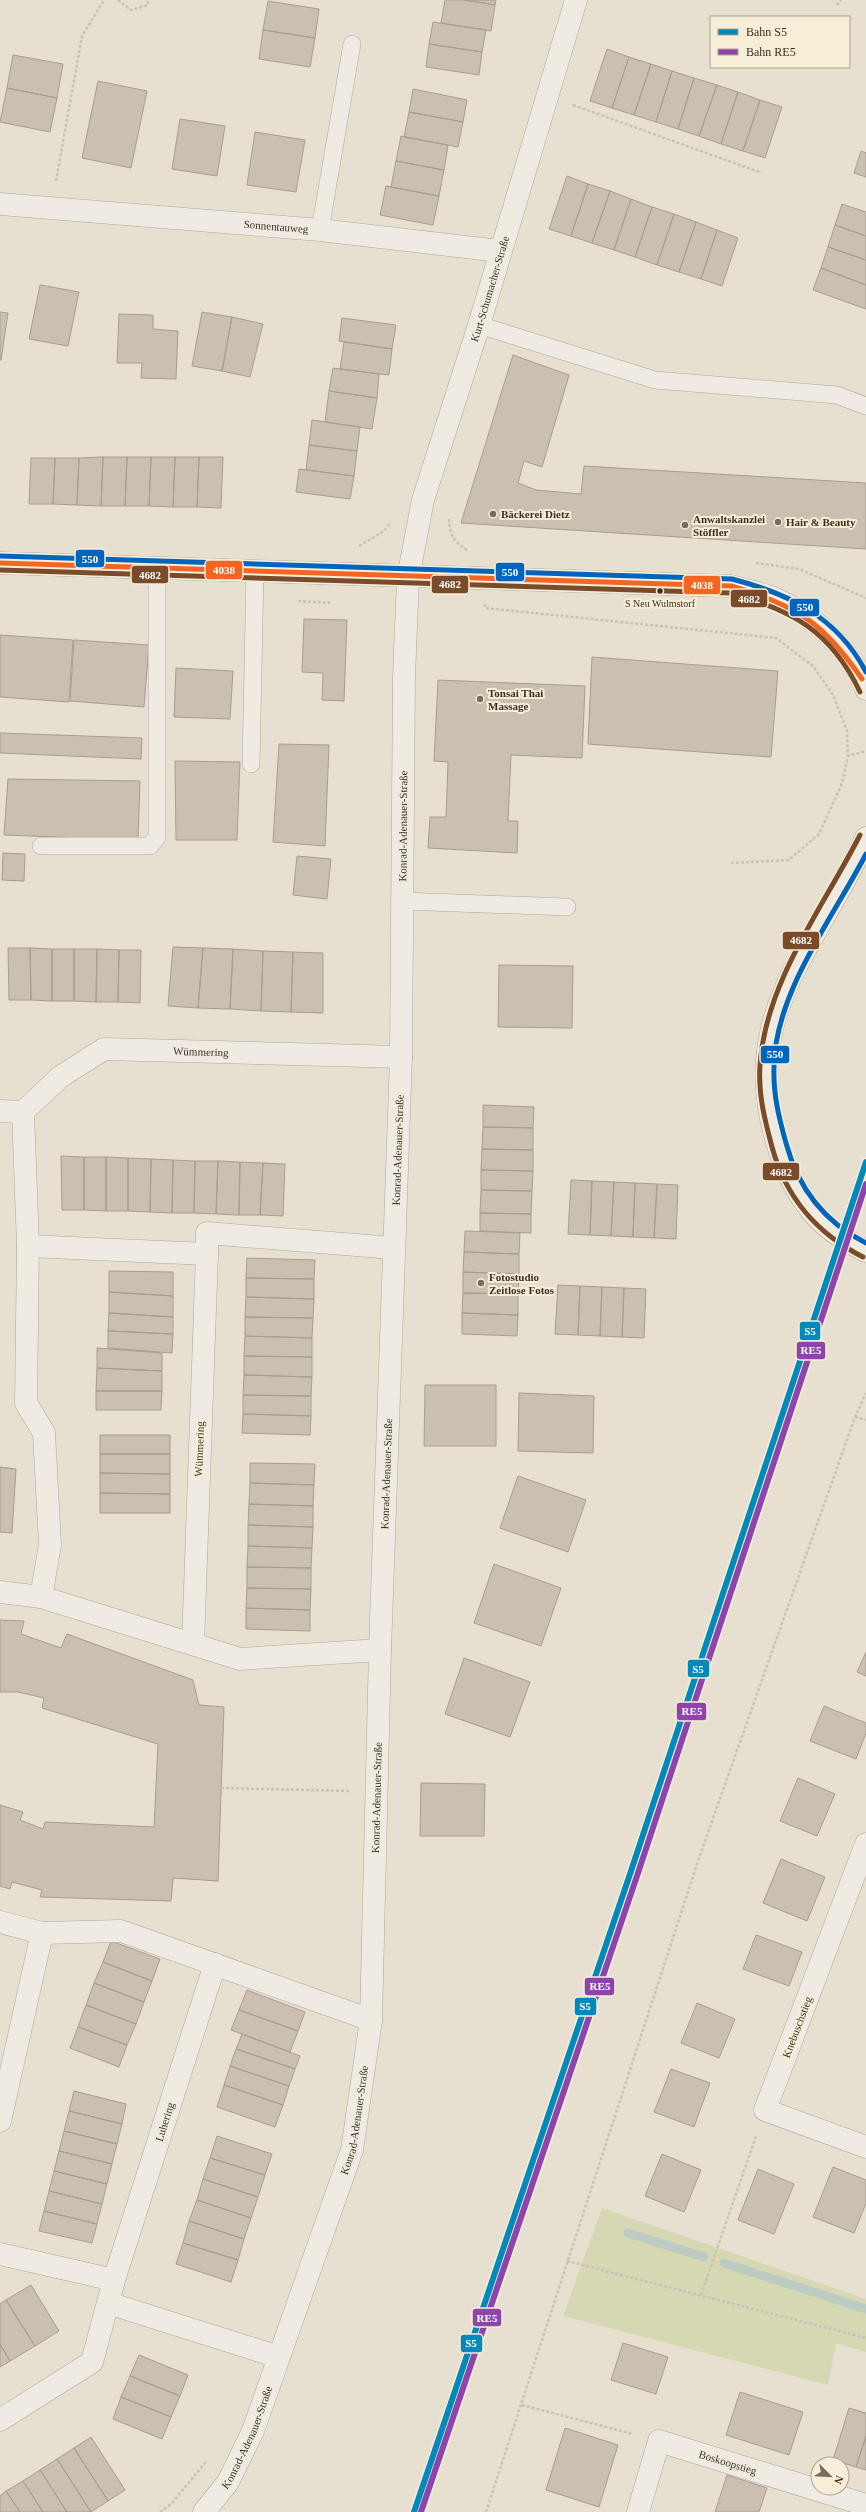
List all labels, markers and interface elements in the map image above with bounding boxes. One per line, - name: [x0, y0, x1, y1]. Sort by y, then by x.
- legend: [710, 16, 850, 68]
- text: Bahn S5: [746, 25, 787, 39]
- text: Bahn RE5: [746, 45, 796, 59]
- street label: Sonnentauweg: [243, 218, 309, 235]
- street label: Kurt-Schumacher-Straße: [468, 234, 511, 343]
- place label: Bäckerei Dietz: [501, 508, 570, 520]
- marker: Bäckerei Dietz: [488, 509, 498, 519]
- place label: Anwaltskanzlei Stöffler: [693, 513, 765, 538]
- place label: Hair & Beauty: [786, 516, 856, 528]
- marker: Hair & Beauty: [773, 517, 783, 527]
- marker: Anwaltskanzlei Stöffler: [680, 520, 690, 530]
- line badge: 550: [75, 549, 105, 568]
- text: 550: [82, 553, 99, 565]
- line badge: 4038: [205, 560, 243, 580]
- line badge: 550: [495, 562, 525, 582]
- text: 4038: [213, 564, 236, 576]
- line badge: 4682: [131, 565, 169, 584]
- text: 550: [502, 566, 519, 578]
- text: 4682: [139, 569, 162, 581]
- line badge: 4682: [431, 575, 469, 594]
- line badge: 4038: [683, 575, 721, 595]
- text: 4682: [439, 578, 462, 590]
- text: 4038: [691, 579, 714, 591]
- marker: S Neu Wulmstorf: [655, 586, 665, 596]
- line badge: 4682: [730, 589, 768, 608]
- text: 4682: [738, 593, 761, 605]
- place label: S Neu Wulmstorf: [625, 598, 696, 609]
- line badge: 550: [789, 598, 820, 617]
- text: 550: [797, 601, 814, 613]
- place label: Tonsai Thai Massage: [488, 687, 543, 712]
- marker: Tonsai Thai Massage: [475, 694, 485, 704]
- street label: Konrad-Adenauer-Straße: [396, 770, 409, 882]
- line badge: 4682: [782, 931, 820, 950]
- text: 4682: [790, 934, 813, 946]
- street label: Wümmering: [173, 1045, 229, 1058]
- line badge: 550: [760, 1045, 790, 1064]
- text: 550: [767, 1048, 784, 1060]
- street label: Konrad-Adenauer-Straße: [390, 1094, 406, 1206]
- line badge: 4682: [762, 1162, 800, 1181]
- text: 4682: [770, 1166, 793, 1178]
- place label: Fotostudio Zeitlose Fotos: [489, 1271, 555, 1296]
- marker: Fotostudio Zeitlose Fotos: [476, 1278, 486, 1288]
- line badge: S5: [799, 1321, 821, 1341]
- text: S5: [804, 1325, 816, 1337]
- line badge: RE5: [796, 1341, 826, 1360]
- text: RE5: [801, 1344, 822, 1356]
- street label: Konrad-Adenauer-Straße: [378, 1418, 394, 1529]
- street label: Wümmering: [192, 1421, 206, 1477]
- line badge: S5: [687, 1659, 710, 1678]
- text: S5: [692, 1663, 704, 1675]
- line badge: RE5: [676, 1702, 707, 1721]
- text: RE5: [682, 1705, 703, 1717]
- street label: Konrad-Adenauer-Straße: [369, 1742, 384, 1853]
- line badge: RE5: [584, 1977, 615, 1996]
- text: RE5: [590, 1980, 611, 1992]
- street label: Knebuschstieg: [780, 1994, 814, 2059]
- line badge: S5: [574, 1997, 597, 2016]
- text: S5: [579, 2000, 591, 2012]
- street label: Konrad-Adenauer-Straße: [338, 2065, 370, 2176]
- street label: Luhering: [153, 2100, 177, 2143]
- line badge: RE5: [472, 2308, 502, 2327]
- text: RE5: [477, 2312, 498, 2324]
- line badge: S5: [460, 2334, 483, 2353]
- text: S5: [465, 2337, 477, 2349]
- street label: Konrad-Adenauer-Straße: [219, 2384, 274, 2491]
- street label: Boskoopstieg: [697, 2448, 759, 2477]
- north arrow: [810, 2456, 850, 2496]
- text: N: [832, 2474, 846, 2486]

